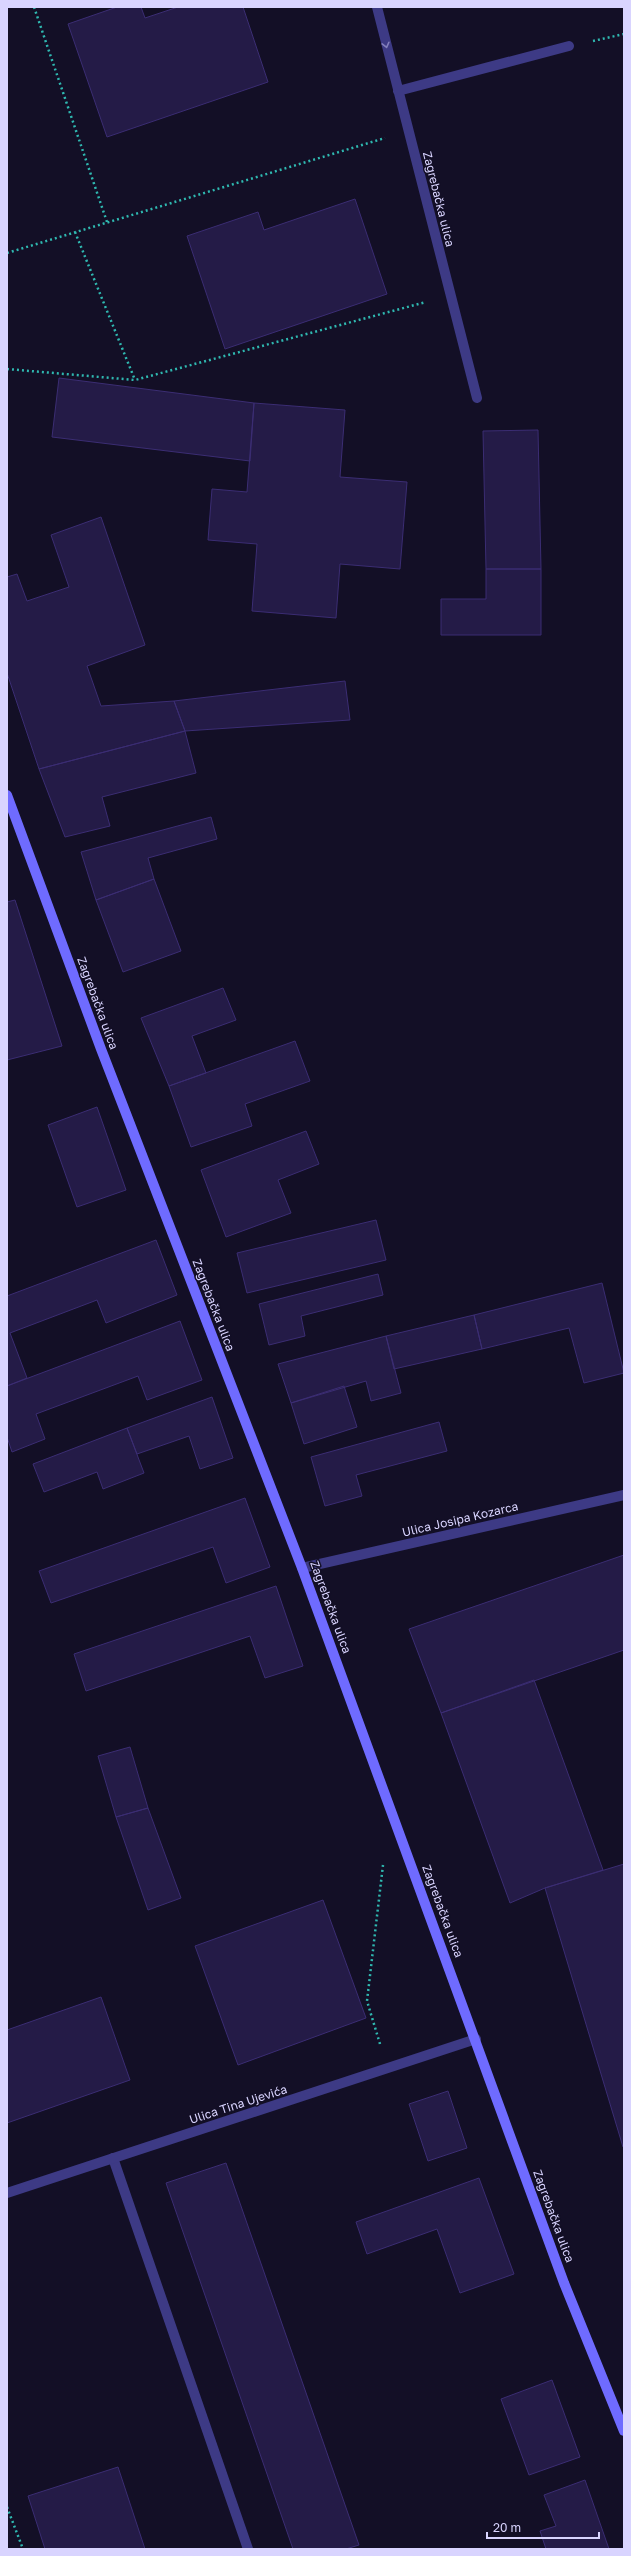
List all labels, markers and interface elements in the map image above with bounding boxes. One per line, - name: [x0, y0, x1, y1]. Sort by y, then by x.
- one-way arrow: [381, 41, 390, 48]
- street label: Zagrebačka ulica: [420, 150, 458, 248]
- street label: Zagrebačka ulica: [74, 955, 122, 1051]
- street label: Zagrebačka ulica: [189, 1257, 239, 1353]
- street label: Ulica Josipa Kozarca: [400, 1498, 520, 1540]
- street label: Zagrebačka ulica: [307, 1559, 355, 1655]
- street label: Zagrebačka ulica: [419, 1863, 467, 1959]
- street label: Ulica Tina Ujevića: [187, 2081, 289, 2127]
- street label: Zagrebačka ulica: [530, 2168, 578, 2264]
- scale bar: [487, 2514, 599, 2540]
- text: 20 m: [493, 2520, 521, 2535]

